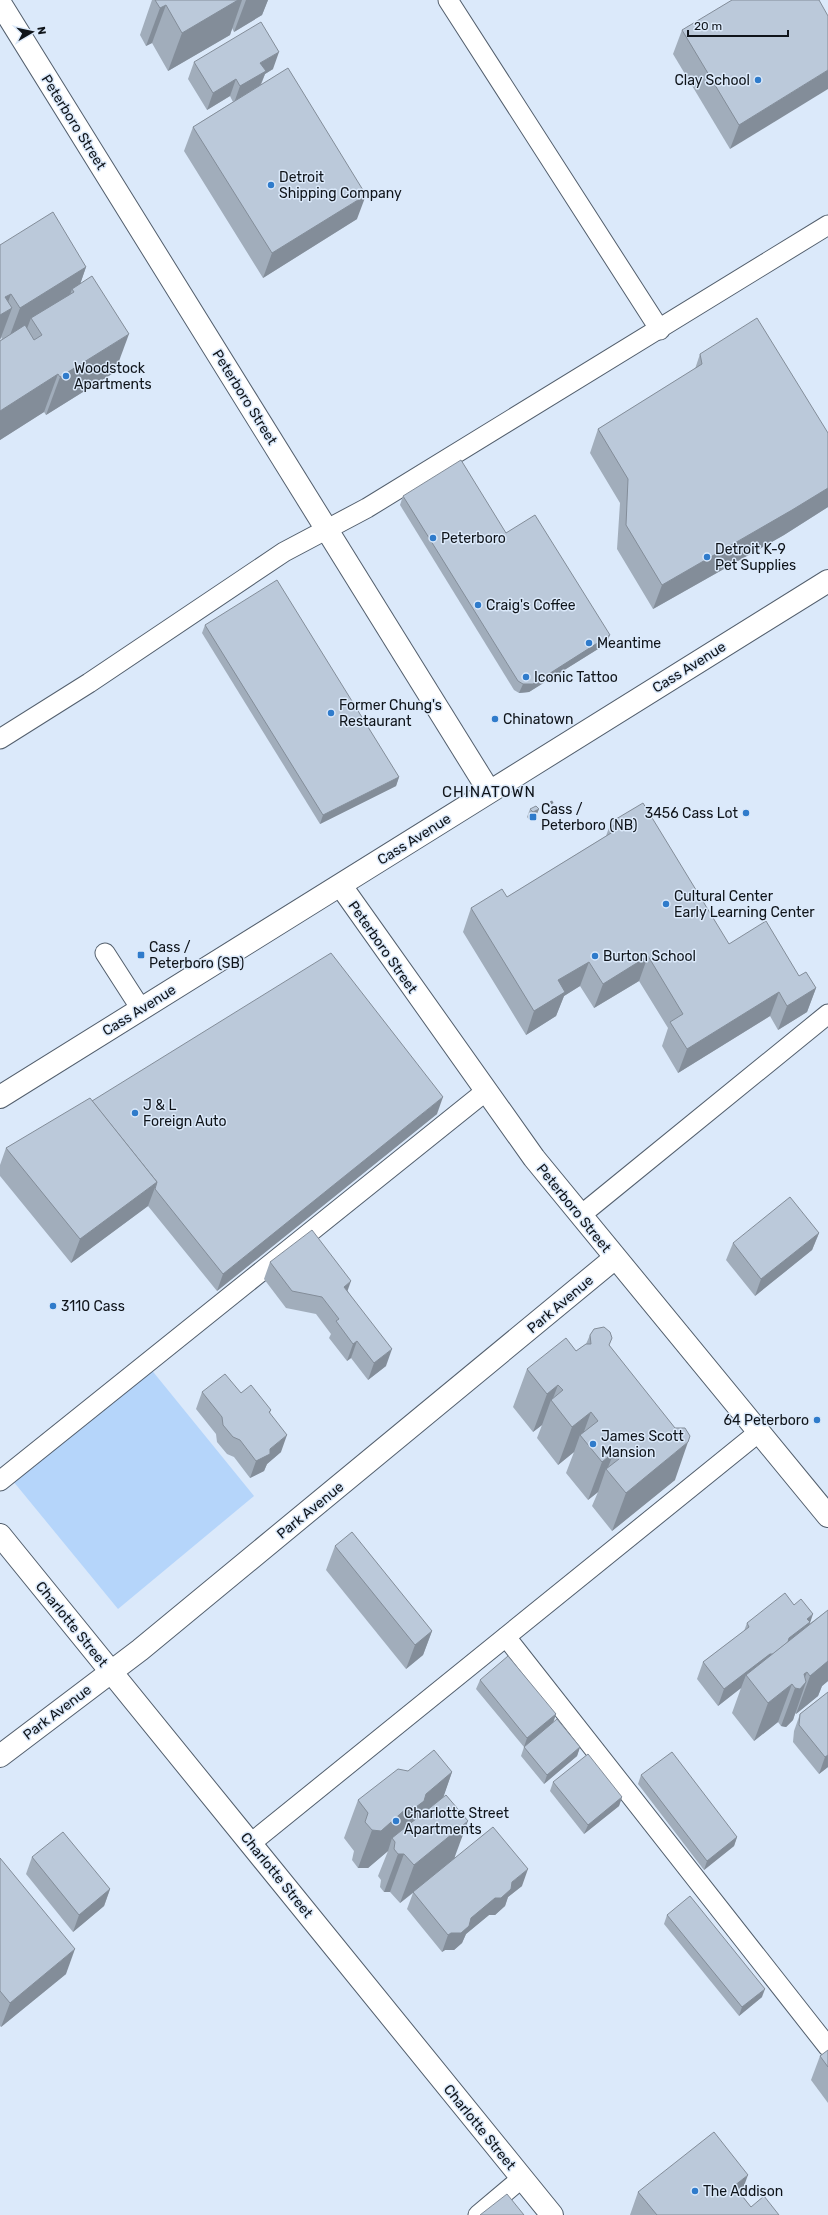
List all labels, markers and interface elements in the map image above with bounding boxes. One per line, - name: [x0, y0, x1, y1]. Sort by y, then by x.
- north arrow: [12, 12, 52, 52]
- scale bar: [688, 12, 788, 38]
- text: 20 m: [694, 19, 722, 33]
- text: N: [34, 26, 48, 36]
- street label: Peterboro Street: [38, 72, 110, 173]
- place label: Clay School: [674, 72, 750, 89]
- marker: Clay School: [753, 75, 763, 85]
- place label: Detroit Shipping Company: [279, 169, 402, 202]
- marker: Detroit Shipping Company: [266, 180, 276, 190]
- street label: Peterboro Street: [209, 347, 281, 448]
- place label: Woodstock Apartments: [74, 360, 152, 393]
- marker: Woodstock Apartments: [61, 371, 71, 381]
- place label: Peterboro: [441, 530, 506, 547]
- marker: Peterboro: [428, 533, 438, 543]
- place label: Detroit K-9 Pet Supplies: [715, 541, 796, 574]
- marker: Detroit K-9 Pet Supplies: [702, 552, 712, 562]
- place label: Craig's Coffee: [486, 597, 576, 614]
- marker: Craig's Coffee: [473, 600, 483, 610]
- place label: Meantime: [597, 635, 661, 652]
- marker: Meantime: [584, 638, 594, 648]
- street label: Cass Avenue: [649, 638, 729, 697]
- place label: Iconic Tattoo: [534, 669, 618, 686]
- marker: Iconic Tattoo: [521, 672, 531, 682]
- place label: Former Chung's Restaurant: [339, 697, 442, 730]
- marker: Former Chung's Restaurant: [326, 708, 336, 718]
- place label: Chinatown: [503, 711, 573, 728]
- marker: Chinatown: [490, 714, 500, 724]
- district label: CHINATOWN: [442, 783, 536, 801]
- place label: Cass / Peterboro (NB): [541, 801, 638, 834]
- place label: 3456 Cass Lot: [645, 805, 739, 822]
- marker: 3456 Cass Lot: [741, 808, 751, 818]
- street label: Cass Avenue: [374, 810, 454, 869]
- marker: Cass / Peterboro (NB): [528, 812, 538, 822]
- place label: Cultural Center Early Learning Center: [674, 888, 815, 921]
- street label: Peterboro Street: [344, 898, 421, 997]
- marker: Cultural Center Early Learning Center: [661, 899, 671, 909]
- place label: Cass / Peterboro (SB): [149, 939, 244, 972]
- place label: Burton School: [603, 948, 696, 965]
- marker: Cass / Peterboro (SB): [136, 950, 146, 960]
- marker: Burton School: [590, 951, 600, 961]
- street label: Cass Avenue: [99, 981, 179, 1040]
- place label: J & L Foreign Auto: [143, 1097, 227, 1130]
- marker: J & L Foreign Auto: [130, 1108, 140, 1118]
- street label: Peterboro Street: [533, 1161, 615, 1256]
- street label: Park Avenue: [524, 1272, 597, 1337]
- place label: 3110 Cass: [61, 1298, 125, 1315]
- marker: 3110 Cass: [48, 1301, 58, 1311]
- place label: 64 Peterboro: [724, 1412, 809, 1429]
- marker: 64 Peterboro: [812, 1415, 822, 1425]
- place label: James Scott Mansion: [601, 1428, 684, 1461]
- marker: James Scott Mansion: [588, 1439, 598, 1449]
- street label: Park Avenue: [273, 1478, 347, 1543]
- street label: Charlotte Street: [32, 1578, 112, 1671]
- street label: Park Avenue: [20, 1681, 95, 1744]
- place label: Charlotte Street Apartments: [404, 1805, 509, 1838]
- marker: Charlotte Street Apartments: [391, 1816, 401, 1826]
- street label: Charlotte Street: [237, 1829, 317, 1922]
- street label: Charlotte Street: [440, 2081, 520, 2174]
- place label: The Addison: [703, 2183, 783, 2200]
- marker: The Addison: [690, 2186, 700, 2196]

